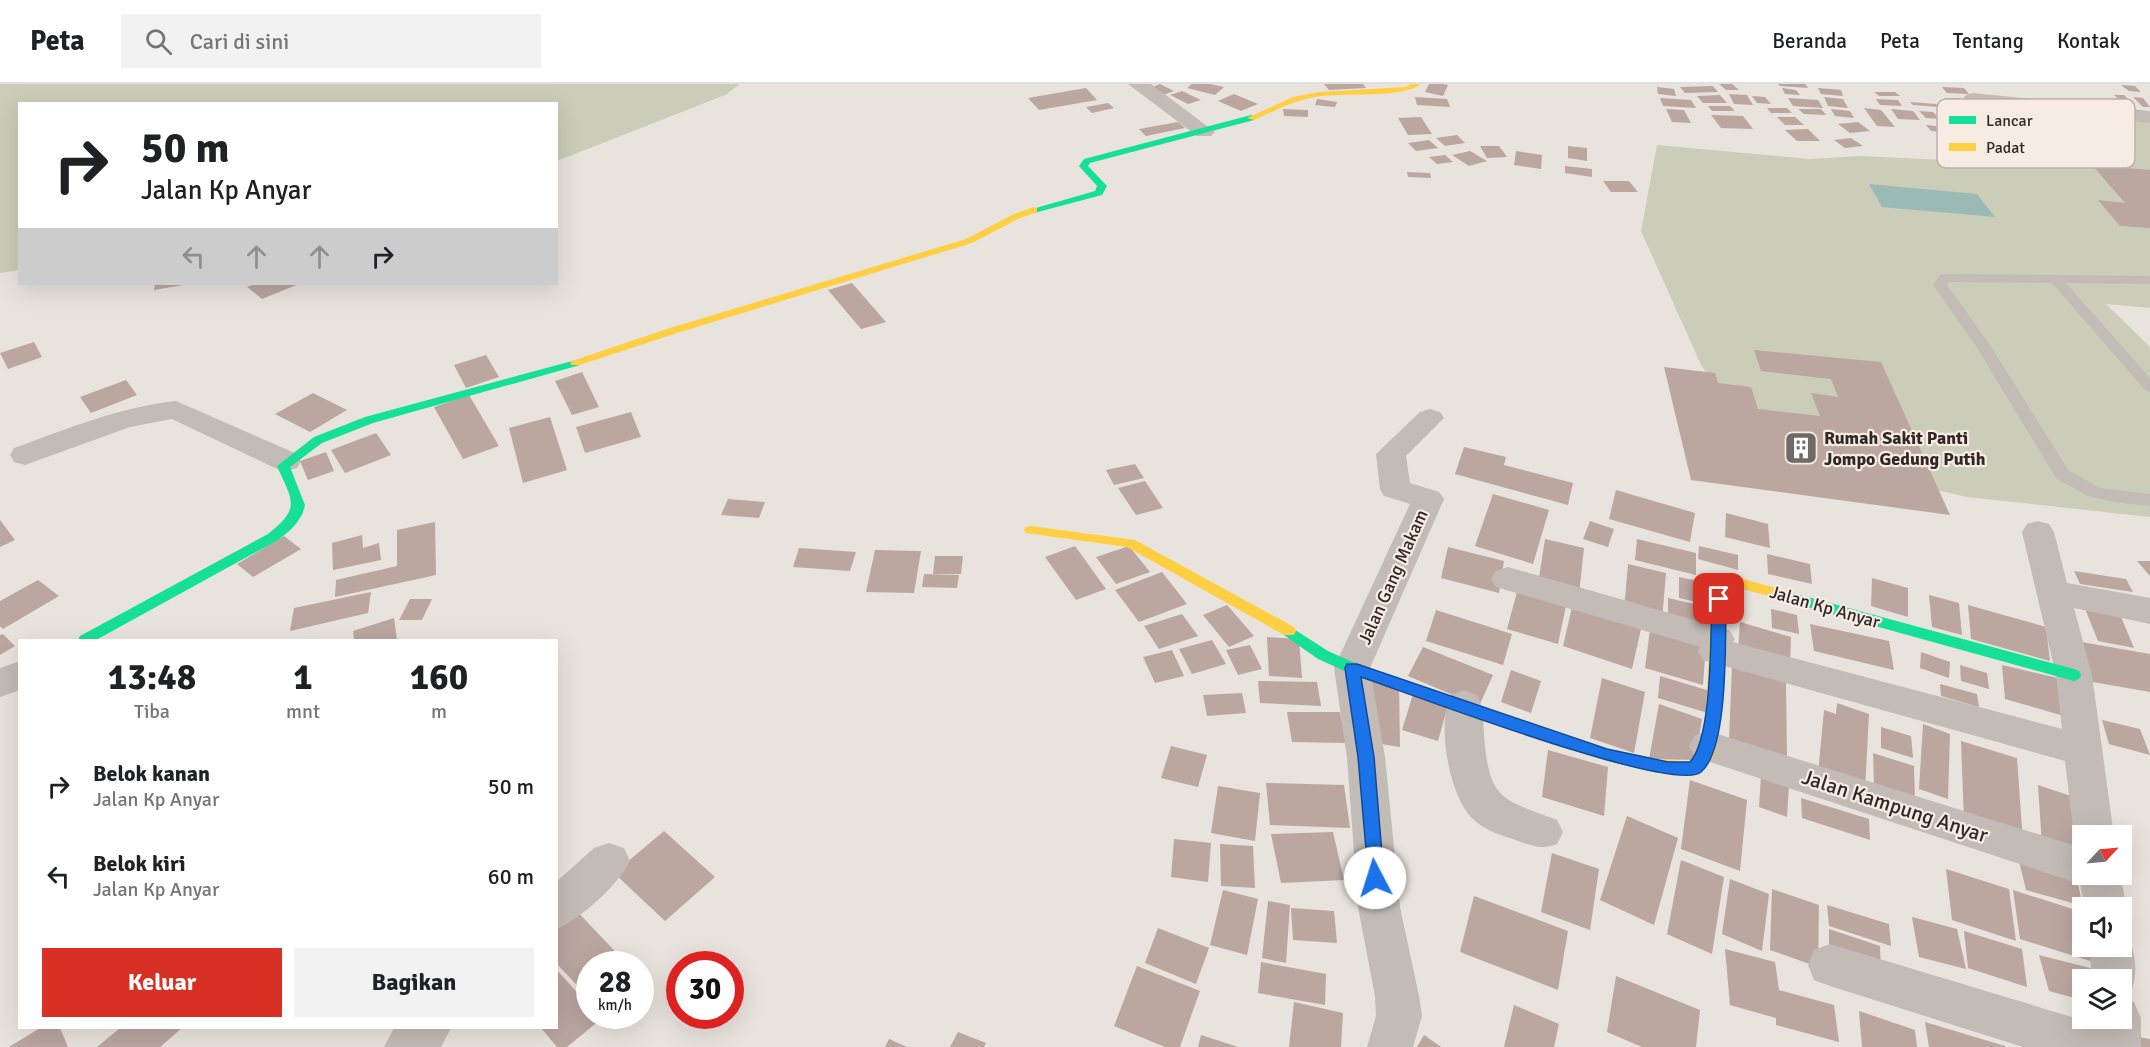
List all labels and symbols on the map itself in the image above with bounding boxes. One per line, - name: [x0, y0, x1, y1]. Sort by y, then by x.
- legend: [1937, 99, 2135, 168]
- text: Lancar: [1986, 111, 2033, 131]
- text: Padat: [1986, 138, 2025, 158]
- place label: Rumah Sakit Panti Jompo Gedung Putih: [1824, 427, 1986, 470]
- building icon: Rumah Sakit Panti Jompo Gedung Putih: [1783, 430, 1819, 466]
- street label: Jalan Gang Makam: [1353, 506, 1433, 648]
- pin: [1693, 573, 1744, 624]
- street label: Jalan Kp Anyar: [1767, 581, 1883, 633]
- street label: Jalan Kampung Anyar: [1799, 764, 1992, 848]
- north arrow: [2072, 825, 2132, 885]
- position arrow: [1343, 846, 1407, 910]
- speed limit sign: 30: [666, 951, 744, 1029]

